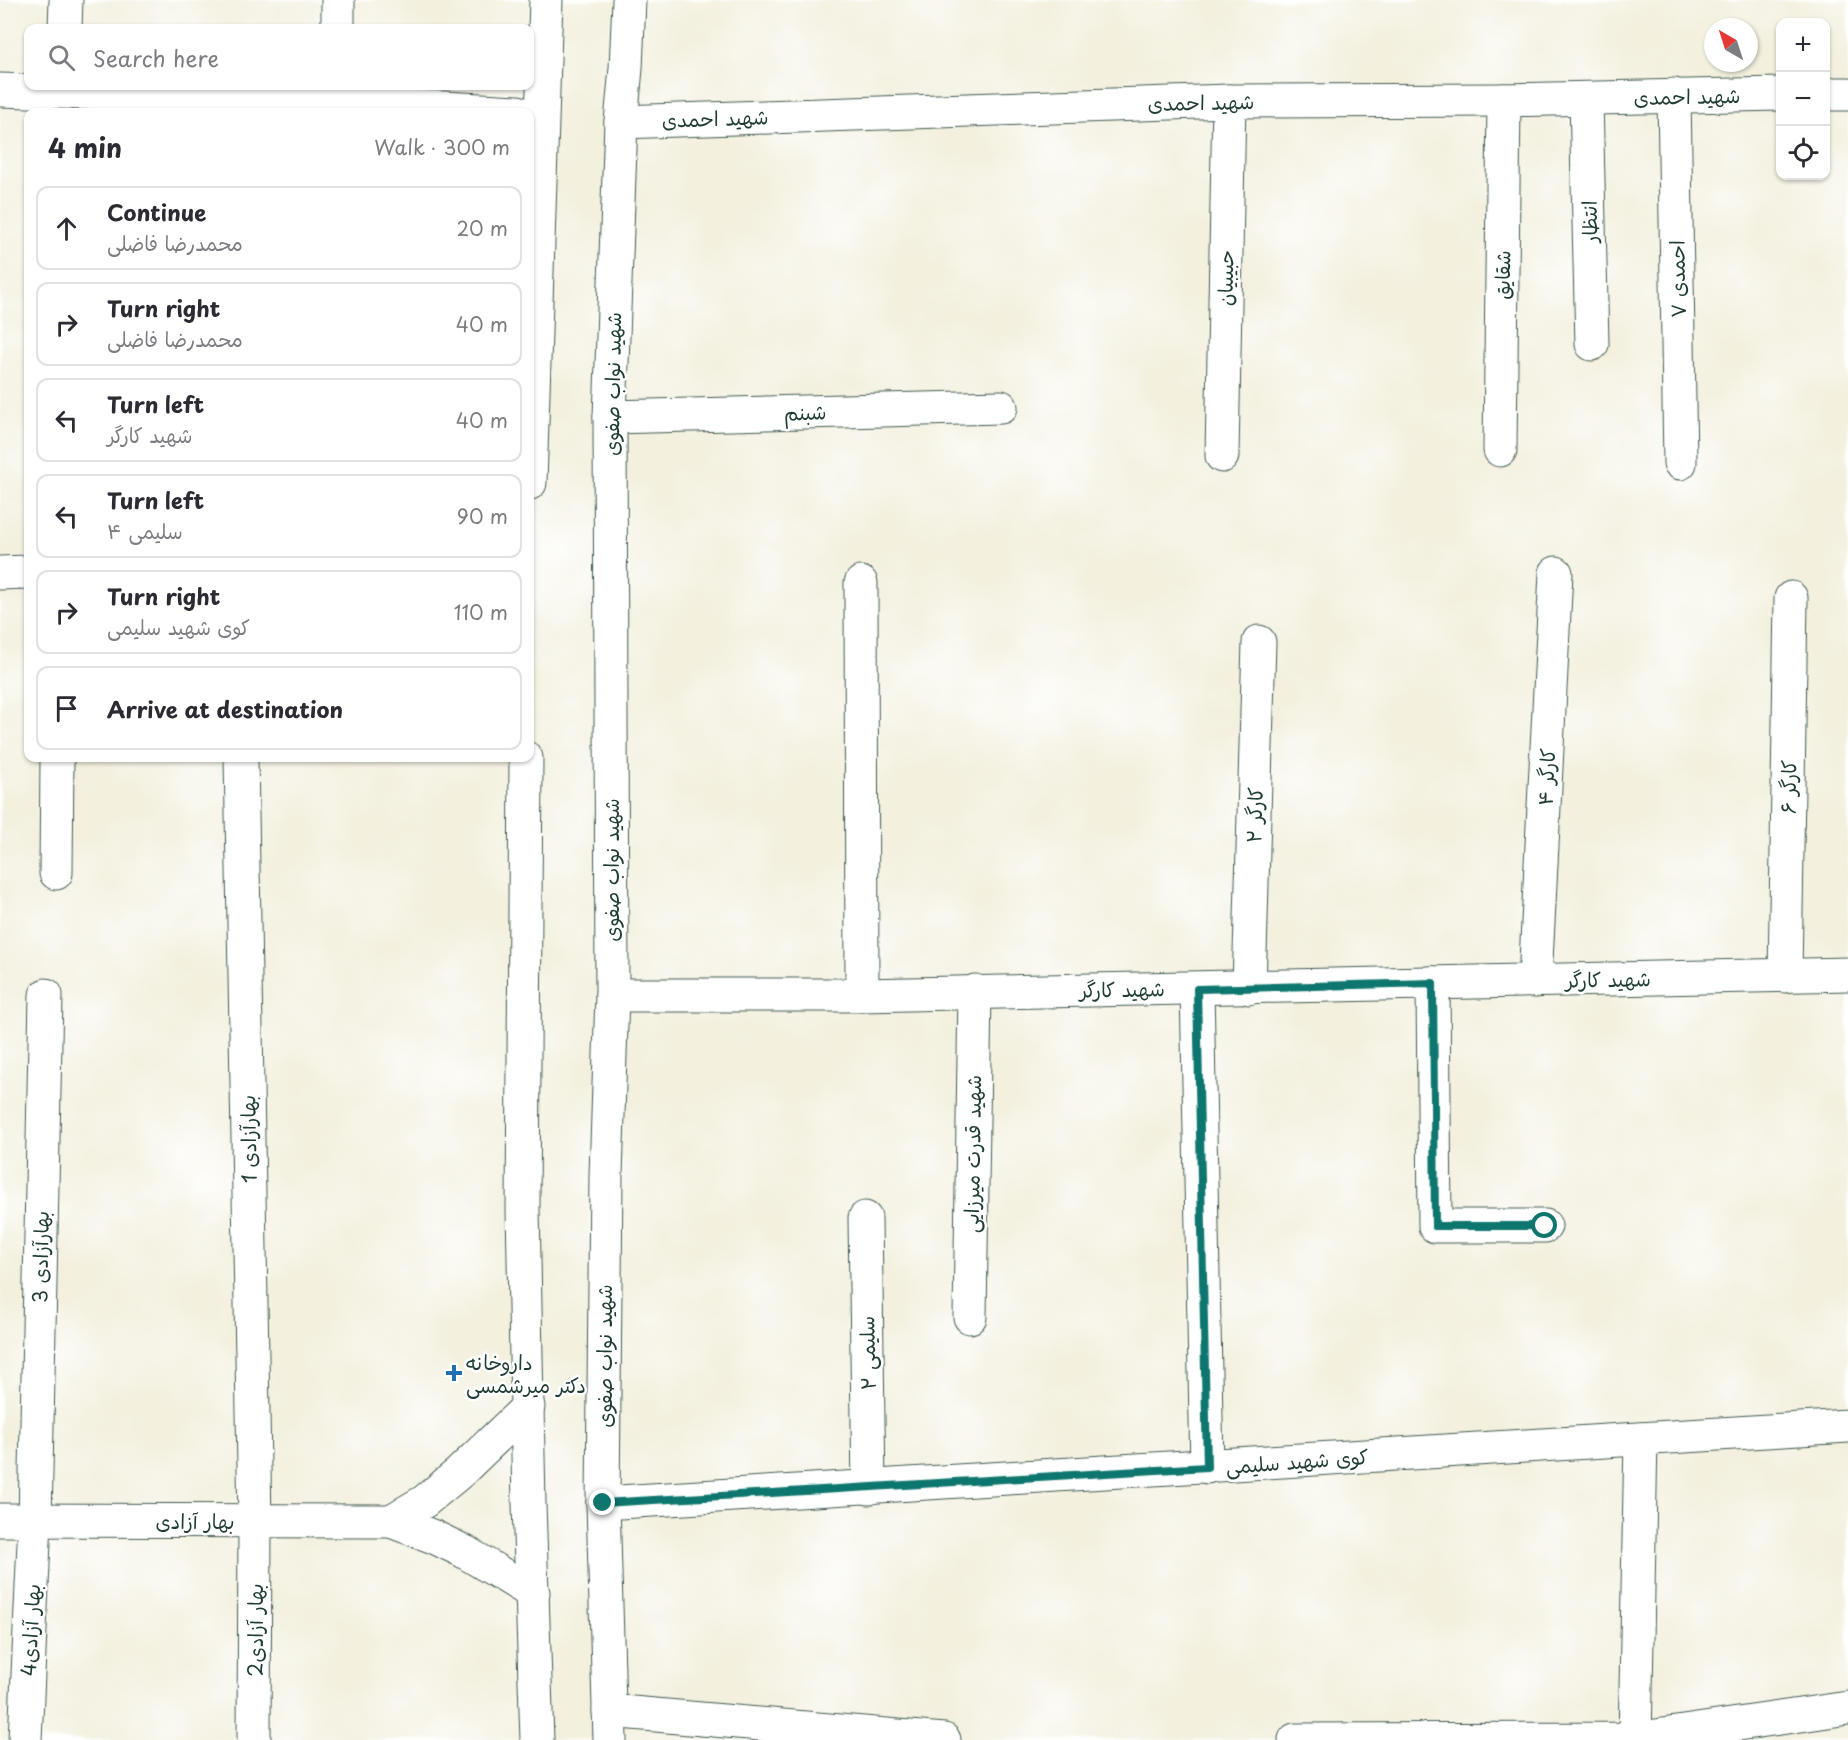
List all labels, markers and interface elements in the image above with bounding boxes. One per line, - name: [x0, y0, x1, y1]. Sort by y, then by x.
- north arrow: [1704, 18, 1758, 72]
- map controls: [1776, 18, 1830, 180]
- button: +: [1776, 18, 1830, 72]
- search box: [24, 24, 534, 90]
- icon: search: [45, 41, 78, 74]
- text: Search here: [93, 41, 219, 74]
- button: −: [1776, 72, 1830, 126]
- street label: شهید احمدی: [1633, 80, 1741, 112]
- street label: شهید احمدی: [1147, 86, 1255, 118]
- street label: شهید احمدی: [661, 101, 769, 135]
- button: locate: [1776, 126, 1830, 180]
- text: 4 min: [48, 128, 122, 167]
- text: Walk · 300 m: [374, 132, 510, 162]
- text: Continue: [107, 195, 206, 228]
- street label: انتظار: [1574, 200, 1604, 245]
- icon: ahead: [50, 212, 83, 245]
- text: 20 m: [456, 213, 508, 243]
- text: محمدرضا فاضلی: [107, 228, 243, 258]
- street label: احمدی ۷: [1661, 240, 1693, 318]
- street label: حبیبیان: [1210, 250, 1240, 306]
- street label: شقایق: [1487, 250, 1517, 300]
- text: Turn right: [107, 291, 220, 324]
- icon: right: [50, 308, 83, 341]
- text: 40 m: [456, 309, 508, 339]
- street label: شهید نواب صفوی: [596, 312, 628, 456]
- text: محمدرضا فاضلی: [107, 324, 243, 354]
- text: Turn left: [107, 387, 204, 420]
- street label: شبنم: [783, 396, 827, 429]
- icon: left: [50, 404, 83, 437]
- text: 40 m: [456, 405, 508, 435]
- text: شهید کارگر: [107, 420, 193, 450]
- text: Turn left: [107, 483, 204, 516]
- icon: left: [50, 500, 83, 533]
- text: 90 m: [457, 501, 508, 531]
- text: سلیمی ۴: [107, 516, 183, 546]
- text: Turn right: [107, 579, 220, 612]
- icon: right: [50, 596, 83, 629]
- text: 110 m: [454, 597, 508, 627]
- text: کوی شهید سلیمی: [107, 612, 250, 642]
- icon: arrive: [50, 692, 83, 725]
- text: Arrive at destination: [107, 692, 343, 725]
- street label: کارگر ۴: [1530, 748, 1562, 806]
- street label: کارگر ۶: [1773, 760, 1803, 814]
- street label: کارگر ۲: [1238, 787, 1270, 843]
- street label: شهید نواب صفوی: [596, 798, 626, 942]
- street label: شهید کارگر: [1563, 963, 1651, 995]
- street label: شهید کارگر: [1077, 973, 1165, 1005]
- street label: شهید قدرت میرزایی: [956, 1075, 988, 1233]
- street label: بهارآزادی 1: [232, 1095, 264, 1183]
- street label: بهارآزادی 3: [24, 1211, 56, 1303]
- route start: [1531, 1212, 1557, 1238]
- street label: شهید نواب صفوی: [589, 1284, 619, 1428]
- street label: سلیمی ۲: [851, 1316, 883, 1390]
- place label: داروخانه دکتر میرشمسی: [466, 1347, 586, 1400]
- marker: داروخانه دکتر میرشمسی: [447, 1366, 461, 1380]
- street label: کوی شهید سلیمی: [1225, 1441, 1369, 1481]
- route end: [589, 1489, 615, 1515]
- street label: بهار آزادی: [155, 1506, 235, 1536]
- street label: بهار آزادی4: [13, 1583, 47, 1677]
- street label: بهار آزادی2: [240, 1583, 270, 1677]

